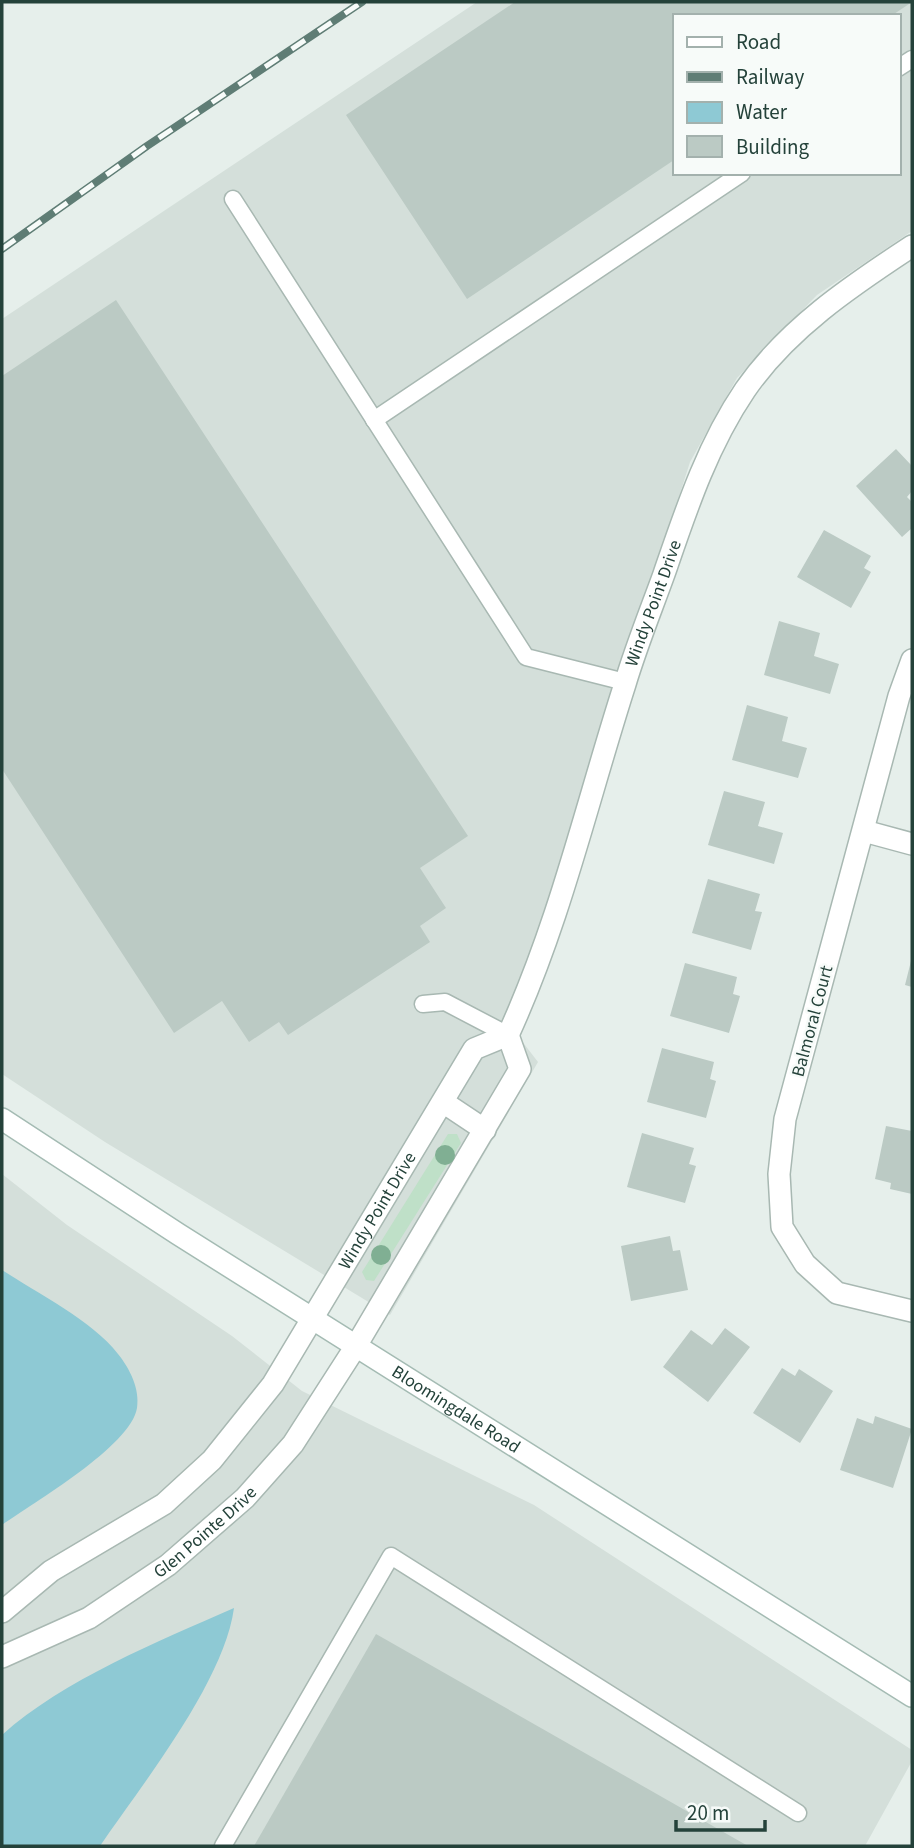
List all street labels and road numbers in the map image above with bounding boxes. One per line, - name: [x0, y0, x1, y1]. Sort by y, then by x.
- street label: Windy Point Drive: [619, 537, 688, 670]
- street label: Balmoral Court: [786, 963, 839, 1080]
- street label: Windy Point Drive: [333, 1147, 422, 1274]
- street label: Bloomingdale Road: [387, 1360, 525, 1459]
- street label: Glen Pointe Drive: [149, 1481, 263, 1584]

